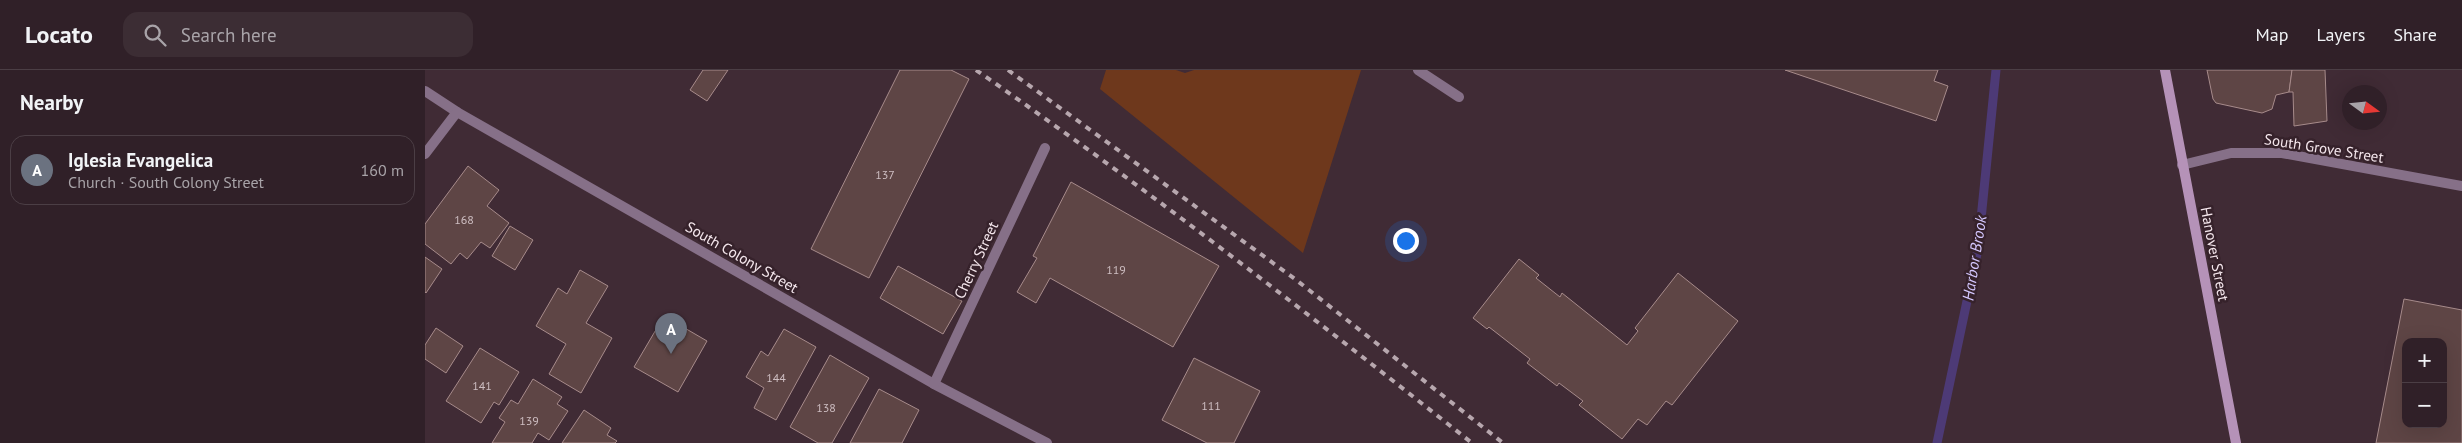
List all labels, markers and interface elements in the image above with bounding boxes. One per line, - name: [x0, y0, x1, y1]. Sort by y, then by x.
- search box: [123, 12, 473, 57]
- text: Locato: [25, 19, 93, 50]
- icon: search: [141, 21, 169, 49]
- text: Search here: [181, 23, 277, 47]
- text: Map: [2256, 23, 2288, 46]
- text: Layers: [2316, 23, 2365, 46]
- text: Share: [2393, 23, 2437, 46]
- north arrow: [2342, 85, 2387, 130]
- text: Nearby: [20, 89, 83, 116]
- street label: South Grove Street: [2263, 129, 2385, 167]
- text: Iglesia Evangelica: [68, 148, 213, 172]
- text: A: [32, 160, 42, 180]
- text: 160 m: [361, 160, 404, 180]
- house number: 137: [875, 167, 895, 182]
- text: Church · South Colony Street: [68, 172, 264, 192]
- street label: Hanover Street: [2197, 205, 2233, 303]
- house number: 168: [454, 212, 474, 227]
- water label: Harbor Brook: [1957, 213, 1991, 302]
- street label: South Colony Street: [682, 217, 802, 297]
- street label: Cherry Street: [950, 218, 1002, 302]
- your location: [1393, 228, 1419, 254]
- house number: 119: [1106, 262, 1126, 277]
- pin: A: [655, 313, 687, 354]
- map controls: [2402, 338, 2447, 428]
- button: +: [2402, 338, 2447, 383]
- house number: 144: [766, 370, 786, 385]
- house number: 141: [472, 378, 492, 393]
- button: −: [2402, 383, 2447, 428]
- house number: 111: [1201, 398, 1221, 413]
- house number: 138: [816, 400, 836, 415]
- house number: 139: [519, 413, 539, 428]

